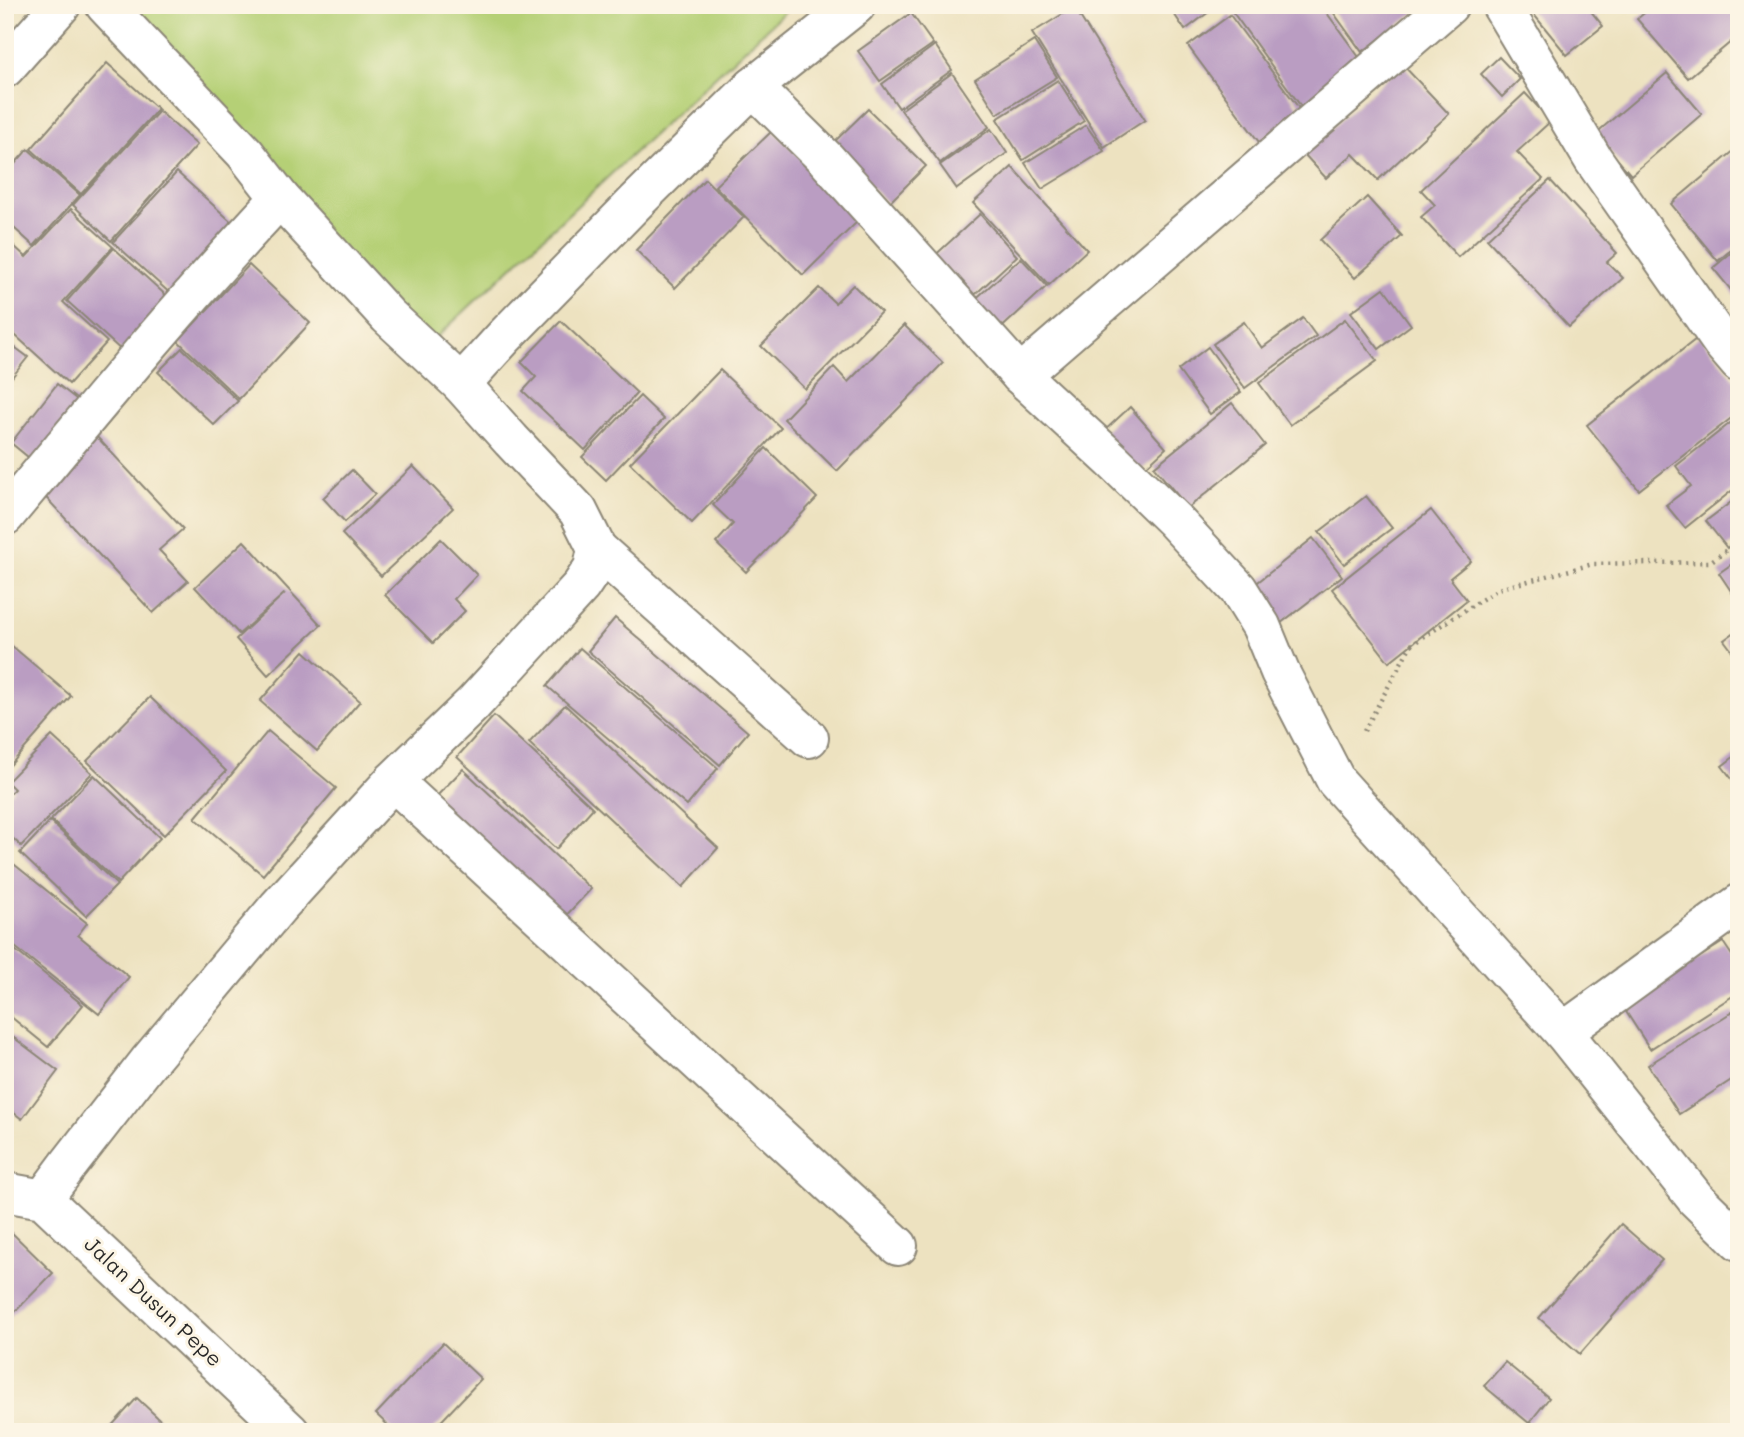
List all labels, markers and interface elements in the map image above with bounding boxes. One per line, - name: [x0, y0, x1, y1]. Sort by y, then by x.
- street label: Jalan Dusun Pepe: [79, 1230, 229, 1372]

